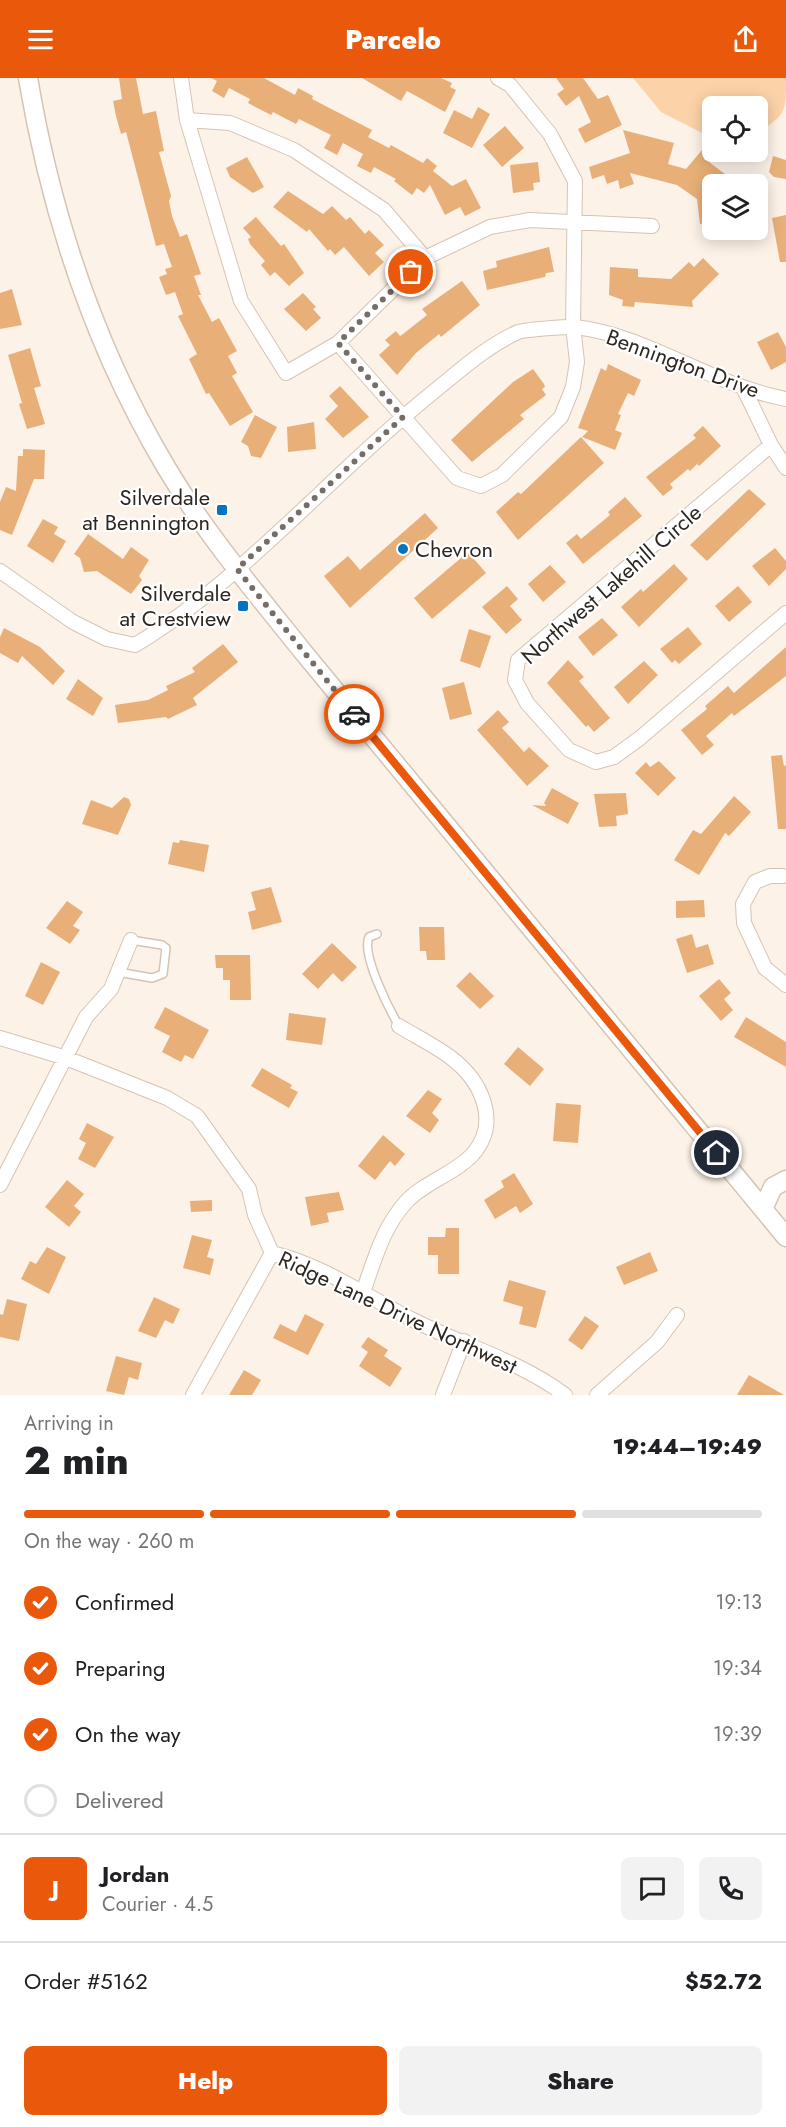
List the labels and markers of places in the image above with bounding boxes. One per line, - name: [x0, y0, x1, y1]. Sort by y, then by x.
- pin: [385, 246, 436, 297]
- place label: Silverdale at Bennington: [82, 481, 210, 538]
- marker: Silverdale at Bennington: [215, 503, 229, 517]
- place label: Chevron: [415, 533, 493, 565]
- marker: Chevron: [396, 542, 410, 556]
- place label: Silverdale at Crestview: [119, 577, 231, 634]
- marker: Silverdale at Crestview: [236, 599, 250, 613]
- pin: [691, 1127, 742, 1178]

